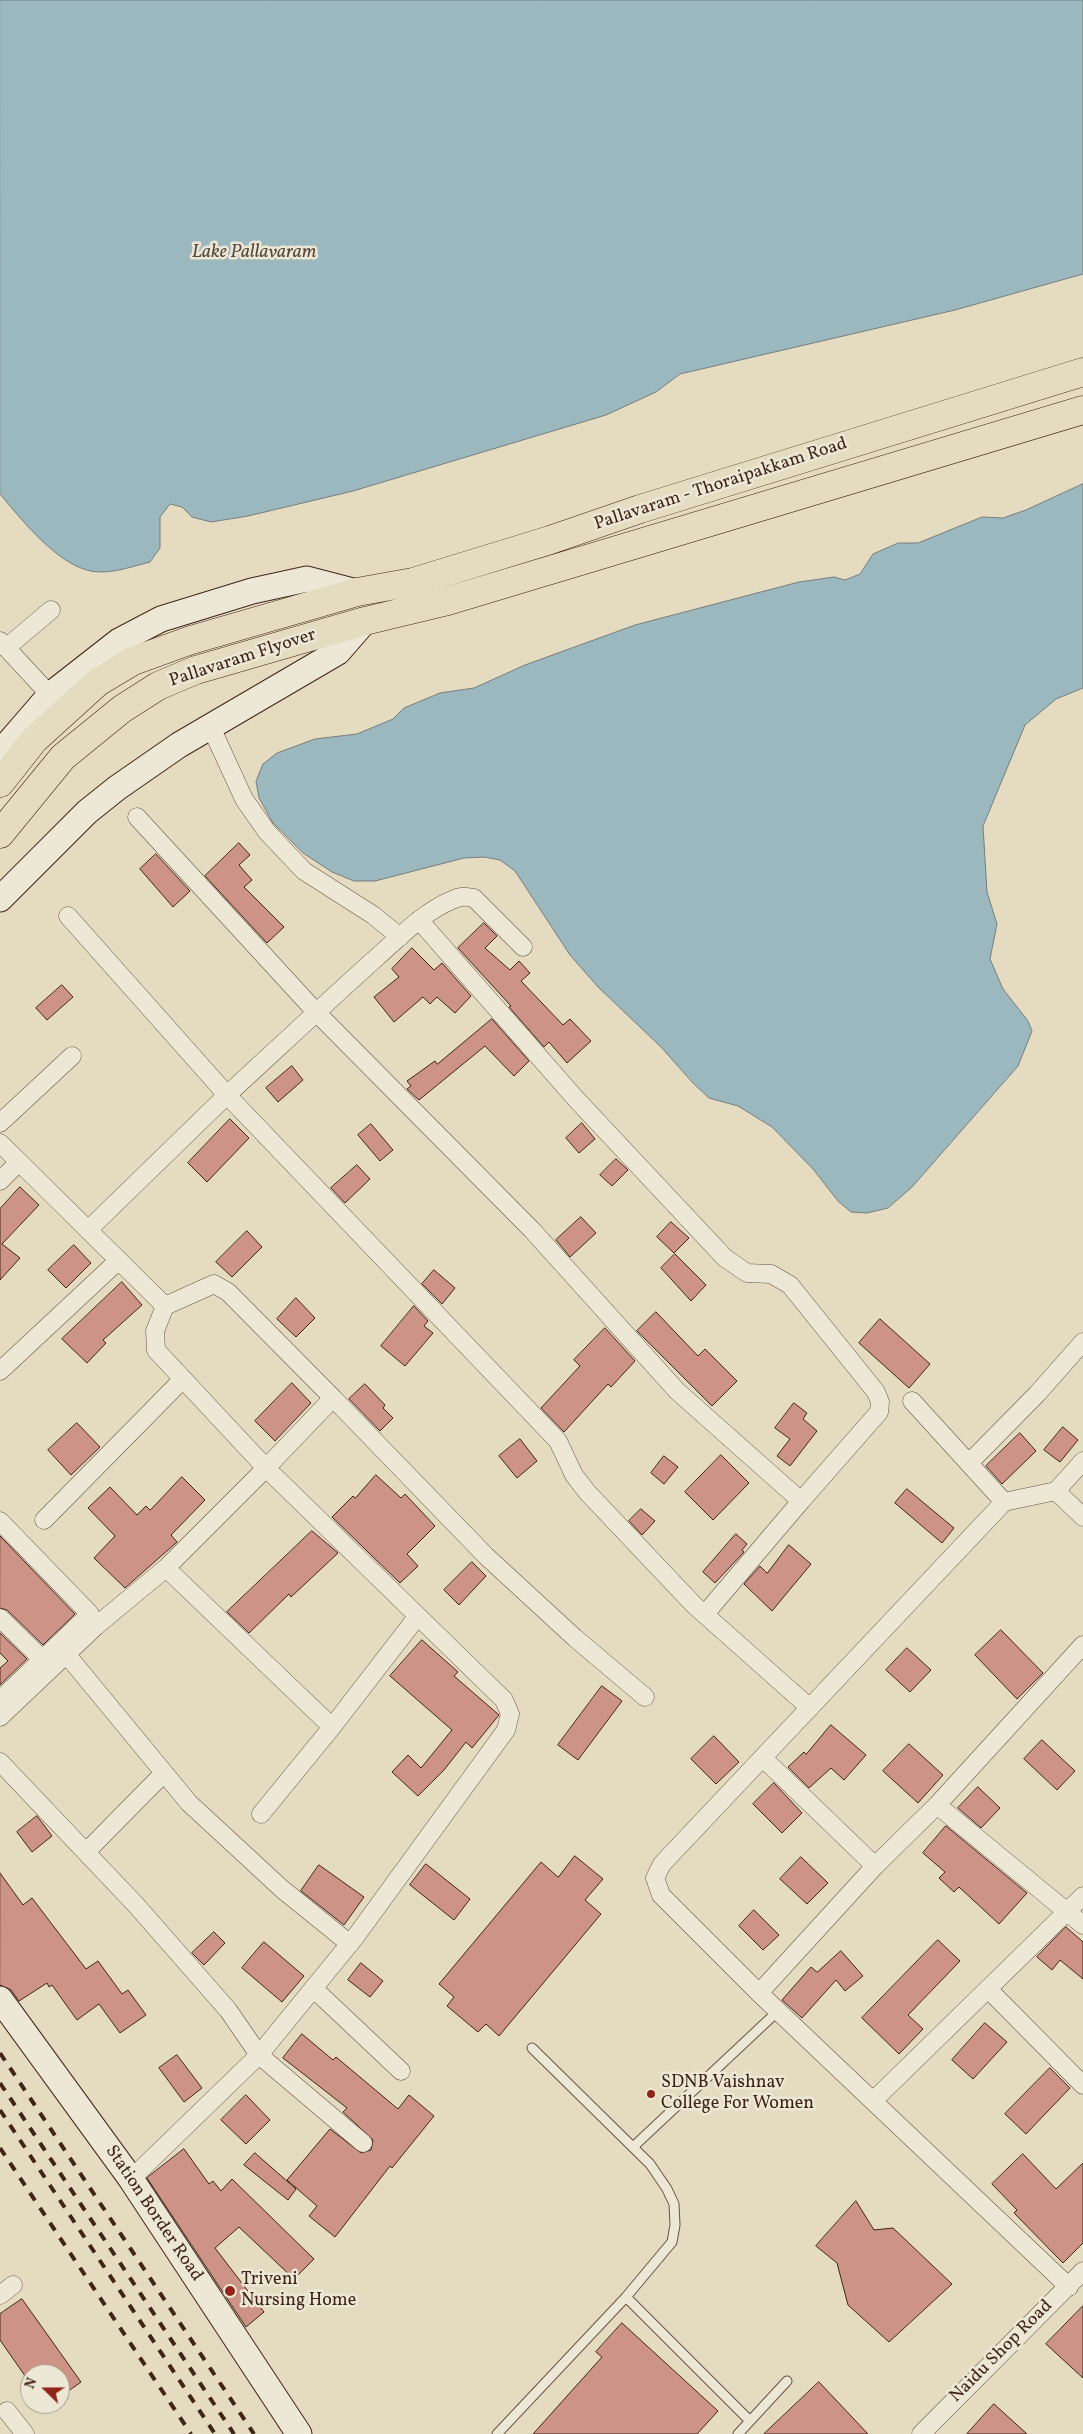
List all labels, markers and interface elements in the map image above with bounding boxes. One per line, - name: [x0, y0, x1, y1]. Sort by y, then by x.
- water label: Lake Pallavaram: [192, 243, 316, 265]
- street label: Pallavaram - Thoraipakkam Road: [592, 434, 850, 536]
- street label: Pallavaram Flyover: [167, 625, 319, 693]
- place label: SDNB Vaishnav College For Women: [661, 2073, 814, 2116]
- marker: SDNB Vaishnav College For Women: [645, 2088, 657, 2100]
- street label: Station Border Road: [99, 2142, 207, 2286]
- place label: Triveni Nursing Home: [241, 2270, 356, 2312]
- marker: Triveni Nursing Home: [223, 2284, 237, 2298]
- street label: Naidu Shop Road: [946, 2296, 1058, 2408]
- north arrow: [20, 2364, 70, 2414]
- text: N: [21, 2375, 42, 2392]

